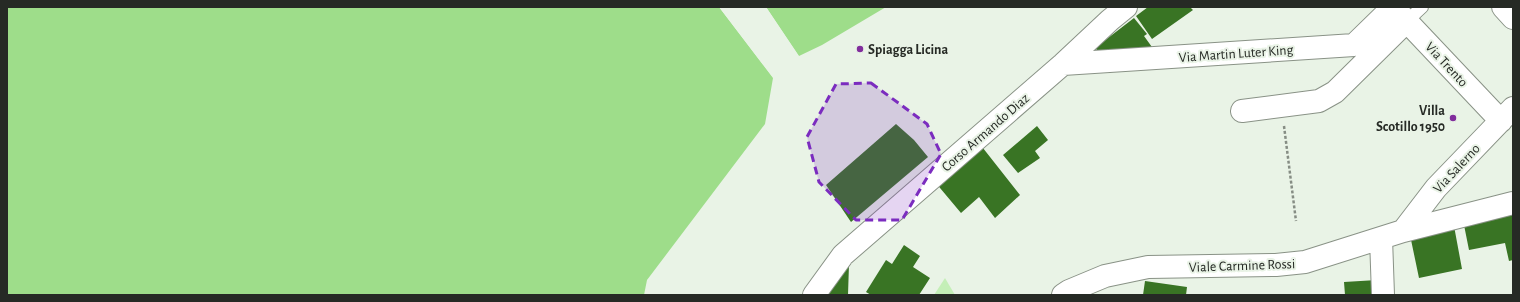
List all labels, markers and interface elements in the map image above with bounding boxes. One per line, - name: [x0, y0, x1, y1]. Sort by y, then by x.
- street label: Via Trento: [1422, 40, 1470, 90]
- place label: Spiagga Licina: [868, 43, 948, 57]
- street label: Via Martin Luter King: [1178, 43, 1294, 65]
- marker: Spiagga Licina: [855, 44, 865, 54]
- street label: Corso Armando Diaz: [939, 91, 1032, 174]
- place label: Villa Scotillo 1950: [1376, 104, 1445, 134]
- marker: Villa Scotillo 1950: [1448, 113, 1458, 123]
- street label: Via Salerno: [1431, 141, 1483, 196]
- street label: Viale Carmine Rossi: [1189, 257, 1296, 275]

